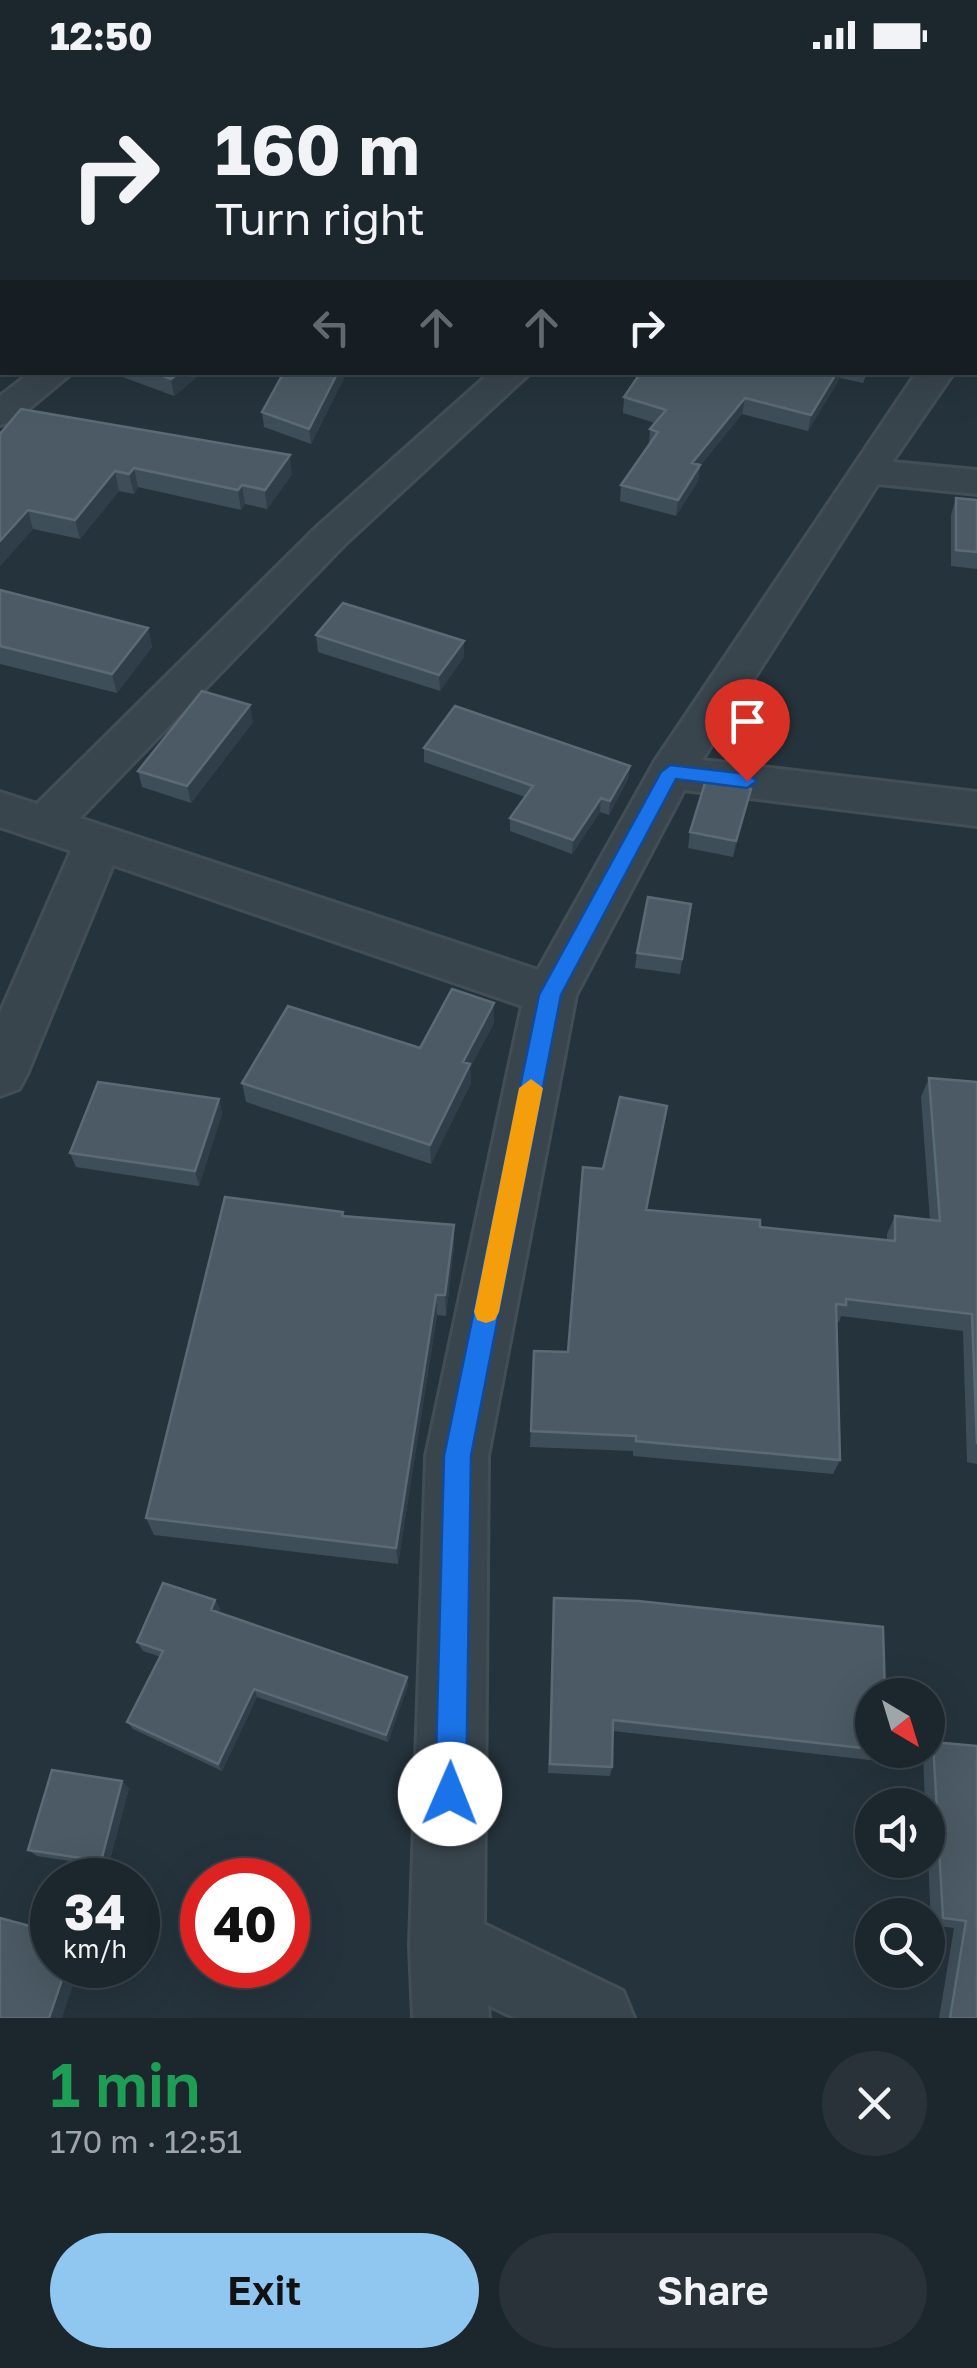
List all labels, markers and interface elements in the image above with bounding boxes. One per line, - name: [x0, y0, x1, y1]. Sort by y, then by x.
- text: 12:50: [50, 13, 153, 58]
- text: 160 m: [215, 106, 420, 190]
- icon: right: [50, 110, 180, 240]
- text: Turn right: [215, 191, 425, 245]
- icon: left: [304, 300, 359, 355]
- icon: ahead: [409, 300, 464, 355]
- icon: ahead: [514, 300, 569, 355]
- icon: right: [619, 300, 674, 355]
- pin: [705, 679, 790, 782]
- icon: arrive: [720, 694, 775, 749]
- north arrow: [855, 1678, 945, 1768]
- map controls: [855, 1678, 945, 1988]
- position arrow: [398, 1742, 502, 1846]
- button: sound: [855, 1788, 945, 1878]
- speed limit sign: 40: [180, 1858, 310, 1988]
- text: 34: [64, 1881, 126, 1941]
- button: search: [855, 1898, 945, 1988]
- text: km/h: [63, 1933, 127, 1964]
- text: 1 min: [50, 2048, 200, 2120]
- button: close: [822, 2051, 927, 2156]
- text: 170 m · 12:51: [50, 2122, 242, 2160]
- button: Exit: [50, 2233, 479, 2348]
- button: Share: [499, 2233, 927, 2348]

